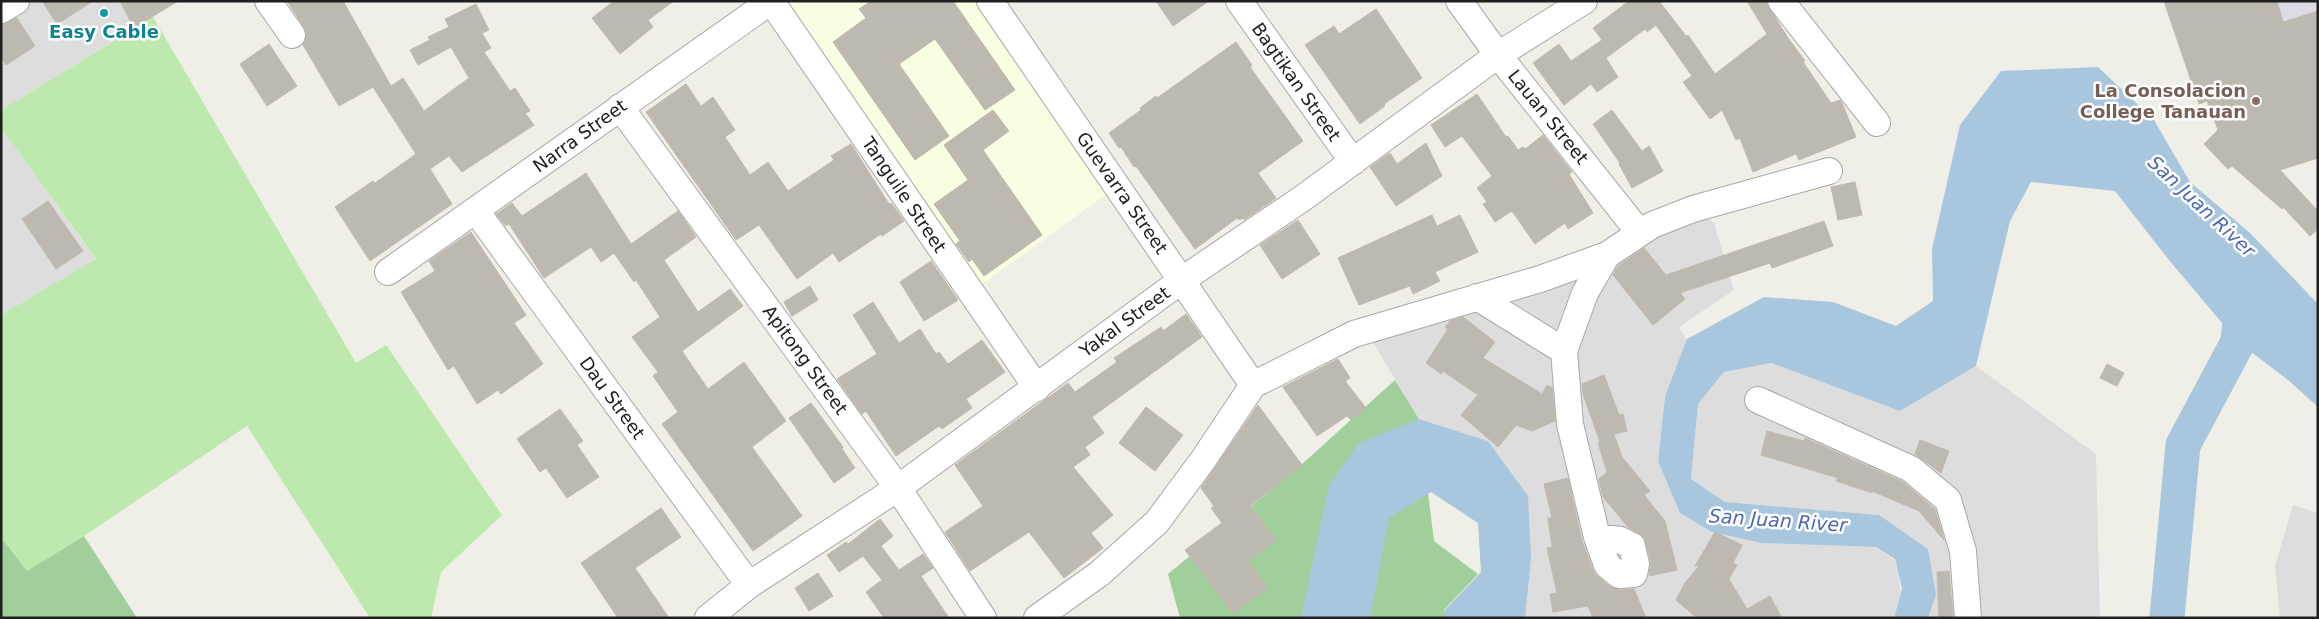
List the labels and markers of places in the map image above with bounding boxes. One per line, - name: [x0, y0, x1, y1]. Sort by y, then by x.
- marker: Easy Cable: [98, 7, 110, 19]
- place label: Easy Cable: [49, 21, 159, 42]
- place label: La Consolacion College Tanauan: [2080, 80, 2246, 122]
- marker: La Consolacion College Tanauan: [2250, 95, 2262, 107]

